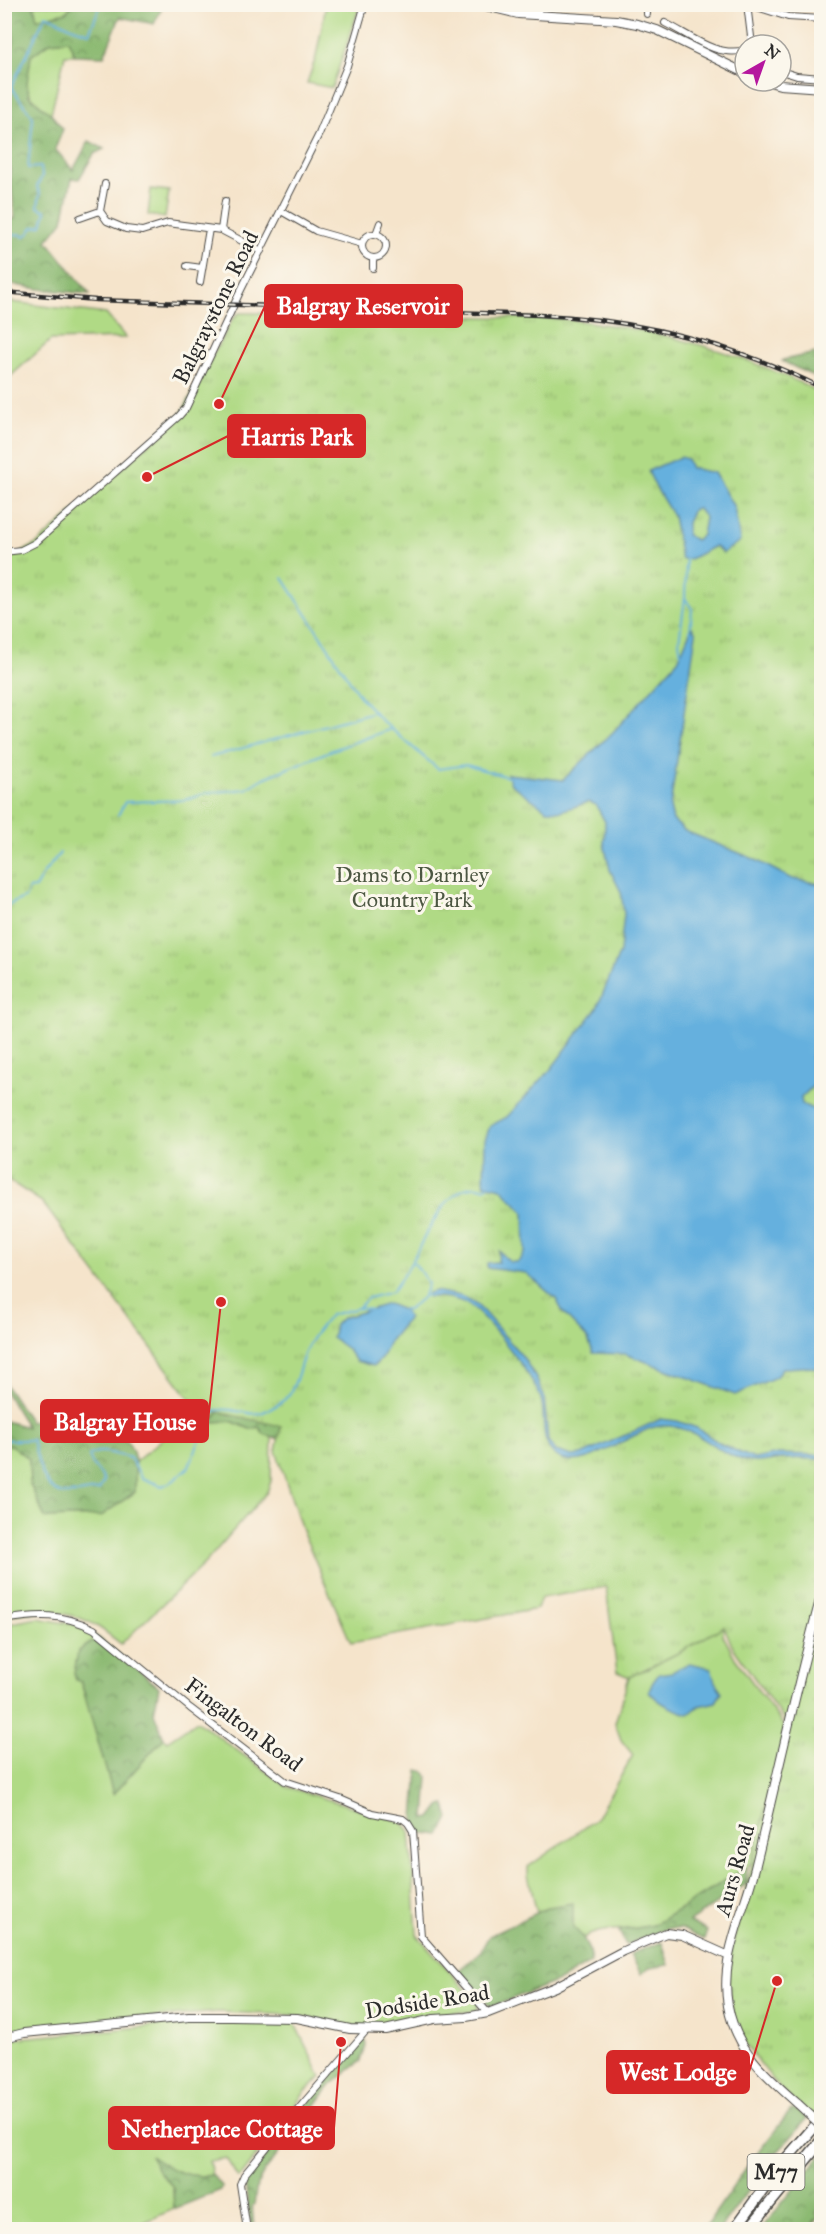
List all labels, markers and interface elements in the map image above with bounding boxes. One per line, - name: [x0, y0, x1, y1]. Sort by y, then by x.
- north arrow: [733, 33, 793, 93]
- text: N: [761, 40, 784, 64]
- street label: Balgraystone Road: [167, 226, 264, 388]
- callout: Balgray Reservoir: [265, 285, 462, 327]
- text: Balgray Reservoir: [277, 291, 450, 321]
- callout: Harris Park: [228, 415, 365, 457]
- text: Harris Park: [241, 422, 354, 452]
- park label: Dams to Darnley Country Park: [335, 861, 490, 913]
- callout: Balgray House: [41, 1400, 208, 1442]
- text: Balgray House: [53, 1407, 197, 1437]
- street label: Fingalton Road: [180, 1671, 308, 1777]
- street label: Aurs Road: [708, 1821, 760, 1920]
- street label: Dodside Road: [363, 1978, 491, 2025]
- callout: West Lodge: [607, 2051, 749, 2093]
- text: West Lodge: [619, 2057, 737, 2087]
- callout: Netherplace Cottage: [109, 2107, 334, 2149]
- text: Netherplace Cottage: [121, 2114, 323, 2144]
- road number: M77: [748, 2154, 804, 2190]

